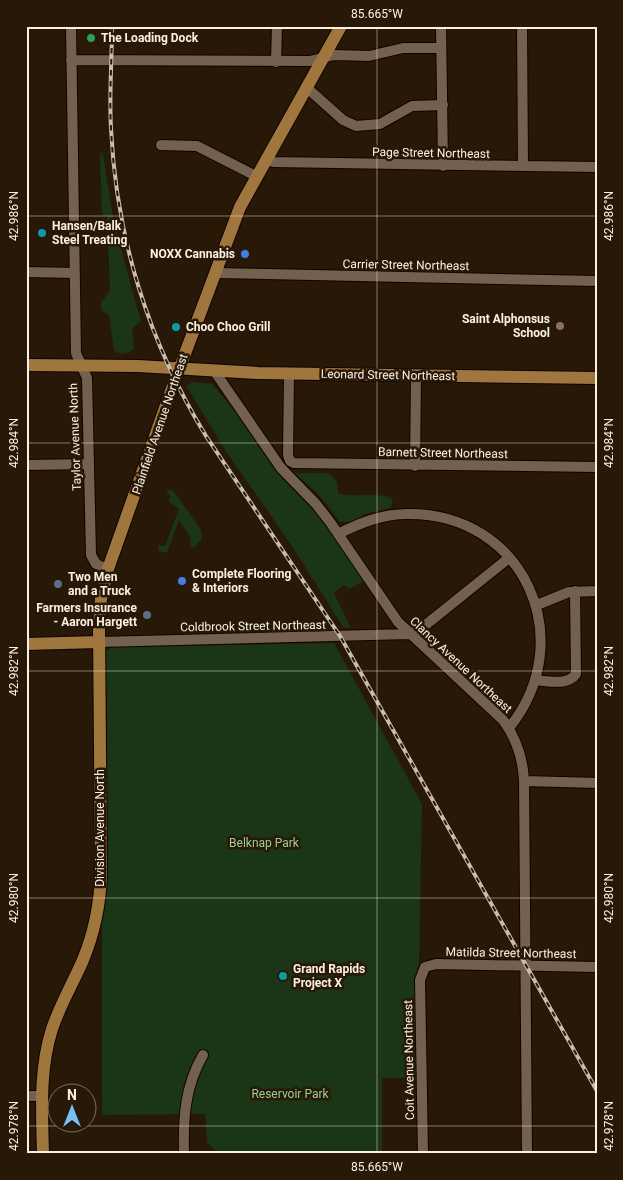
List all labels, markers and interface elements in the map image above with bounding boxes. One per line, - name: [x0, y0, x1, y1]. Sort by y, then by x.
- text: 85.665°W: [351, 7, 403, 21]
- place label: The Loading Dock: [101, 31, 199, 45]
- marker: The Loading Dock: [85, 32, 97, 44]
- street label: Page Street Northeast: [372, 145, 490, 161]
- text: 42.986°N: [7, 191, 21, 241]
- text: 42.986°N: [602, 191, 616, 241]
- place label: Hansen/Balk Steel Treating: [52, 219, 127, 247]
- marker: Hansen/Balk Steel Treating: [36, 227, 48, 239]
- place label: NOXX Cannabis: [150, 247, 235, 261]
- marker: NOXX Cannabis: [239, 248, 251, 260]
- street label: Carrier Street Northeast: [343, 257, 470, 273]
- place label: Saint Alphonsus School: [462, 312, 550, 340]
- place label: Choo Choo Grill: [186, 320, 270, 334]
- marker: Saint Alphonsus School: [554, 320, 566, 332]
- marker: Choo Choo Grill: [170, 321, 182, 333]
- street label: Plainfield Avenue Northeast: [129, 352, 191, 496]
- street label: Leonard Street Northeast: [321, 367, 455, 383]
- street label: Taylor Avenue North: [66, 383, 84, 491]
- text: 42.984°N: [7, 418, 21, 468]
- text: 42.984°N: [602, 418, 616, 468]
- street label: Barnett Street Northeast: [378, 445, 508, 461]
- place label: Complete Flooring & Interiors: [192, 567, 292, 595]
- place label: Two Men and a Truck: [68, 570, 131, 598]
- marker: Complete Flooring & Interiors: [176, 575, 188, 587]
- marker: Two Men and a Truck: [52, 578, 64, 590]
- place label: Farmers Insurance - Aaron Hargett: [36, 601, 138, 629]
- marker: Farmers Insurance - Aaron Hargett: [141, 609, 153, 621]
- street label: Clancy Avenue Northeast: [407, 614, 515, 716]
- street label: Coldbrook Street Northeast: [180, 618, 326, 634]
- text: 42.982°N: [7, 646, 21, 696]
- text: 42.982°N: [602, 646, 616, 696]
- street label: Division Avenue North: [93, 769, 107, 887]
- park label: Belknap Park: [229, 836, 300, 850]
- text: 42.980°N: [7, 873, 21, 923]
- text: 42.980°N: [602, 873, 616, 923]
- street label: Matilda Street Northeast: [445, 945, 577, 961]
- place label: Grand Rapids Project X: [293, 962, 365, 990]
- marker: Grand Rapids Project X: [277, 970, 289, 982]
- street label: Coit Avenue Northeast: [401, 1000, 417, 1120]
- north arrow: [48, 1082, 98, 1132]
- text: N: [67, 1087, 77, 1103]
- park label: Reservoir Park: [251, 1087, 330, 1101]
- text: 42.978°N: [7, 1101, 21, 1151]
- text: 42.978°N: [602, 1101, 616, 1151]
- text: 85.665°W: [351, 1160, 403, 1174]

